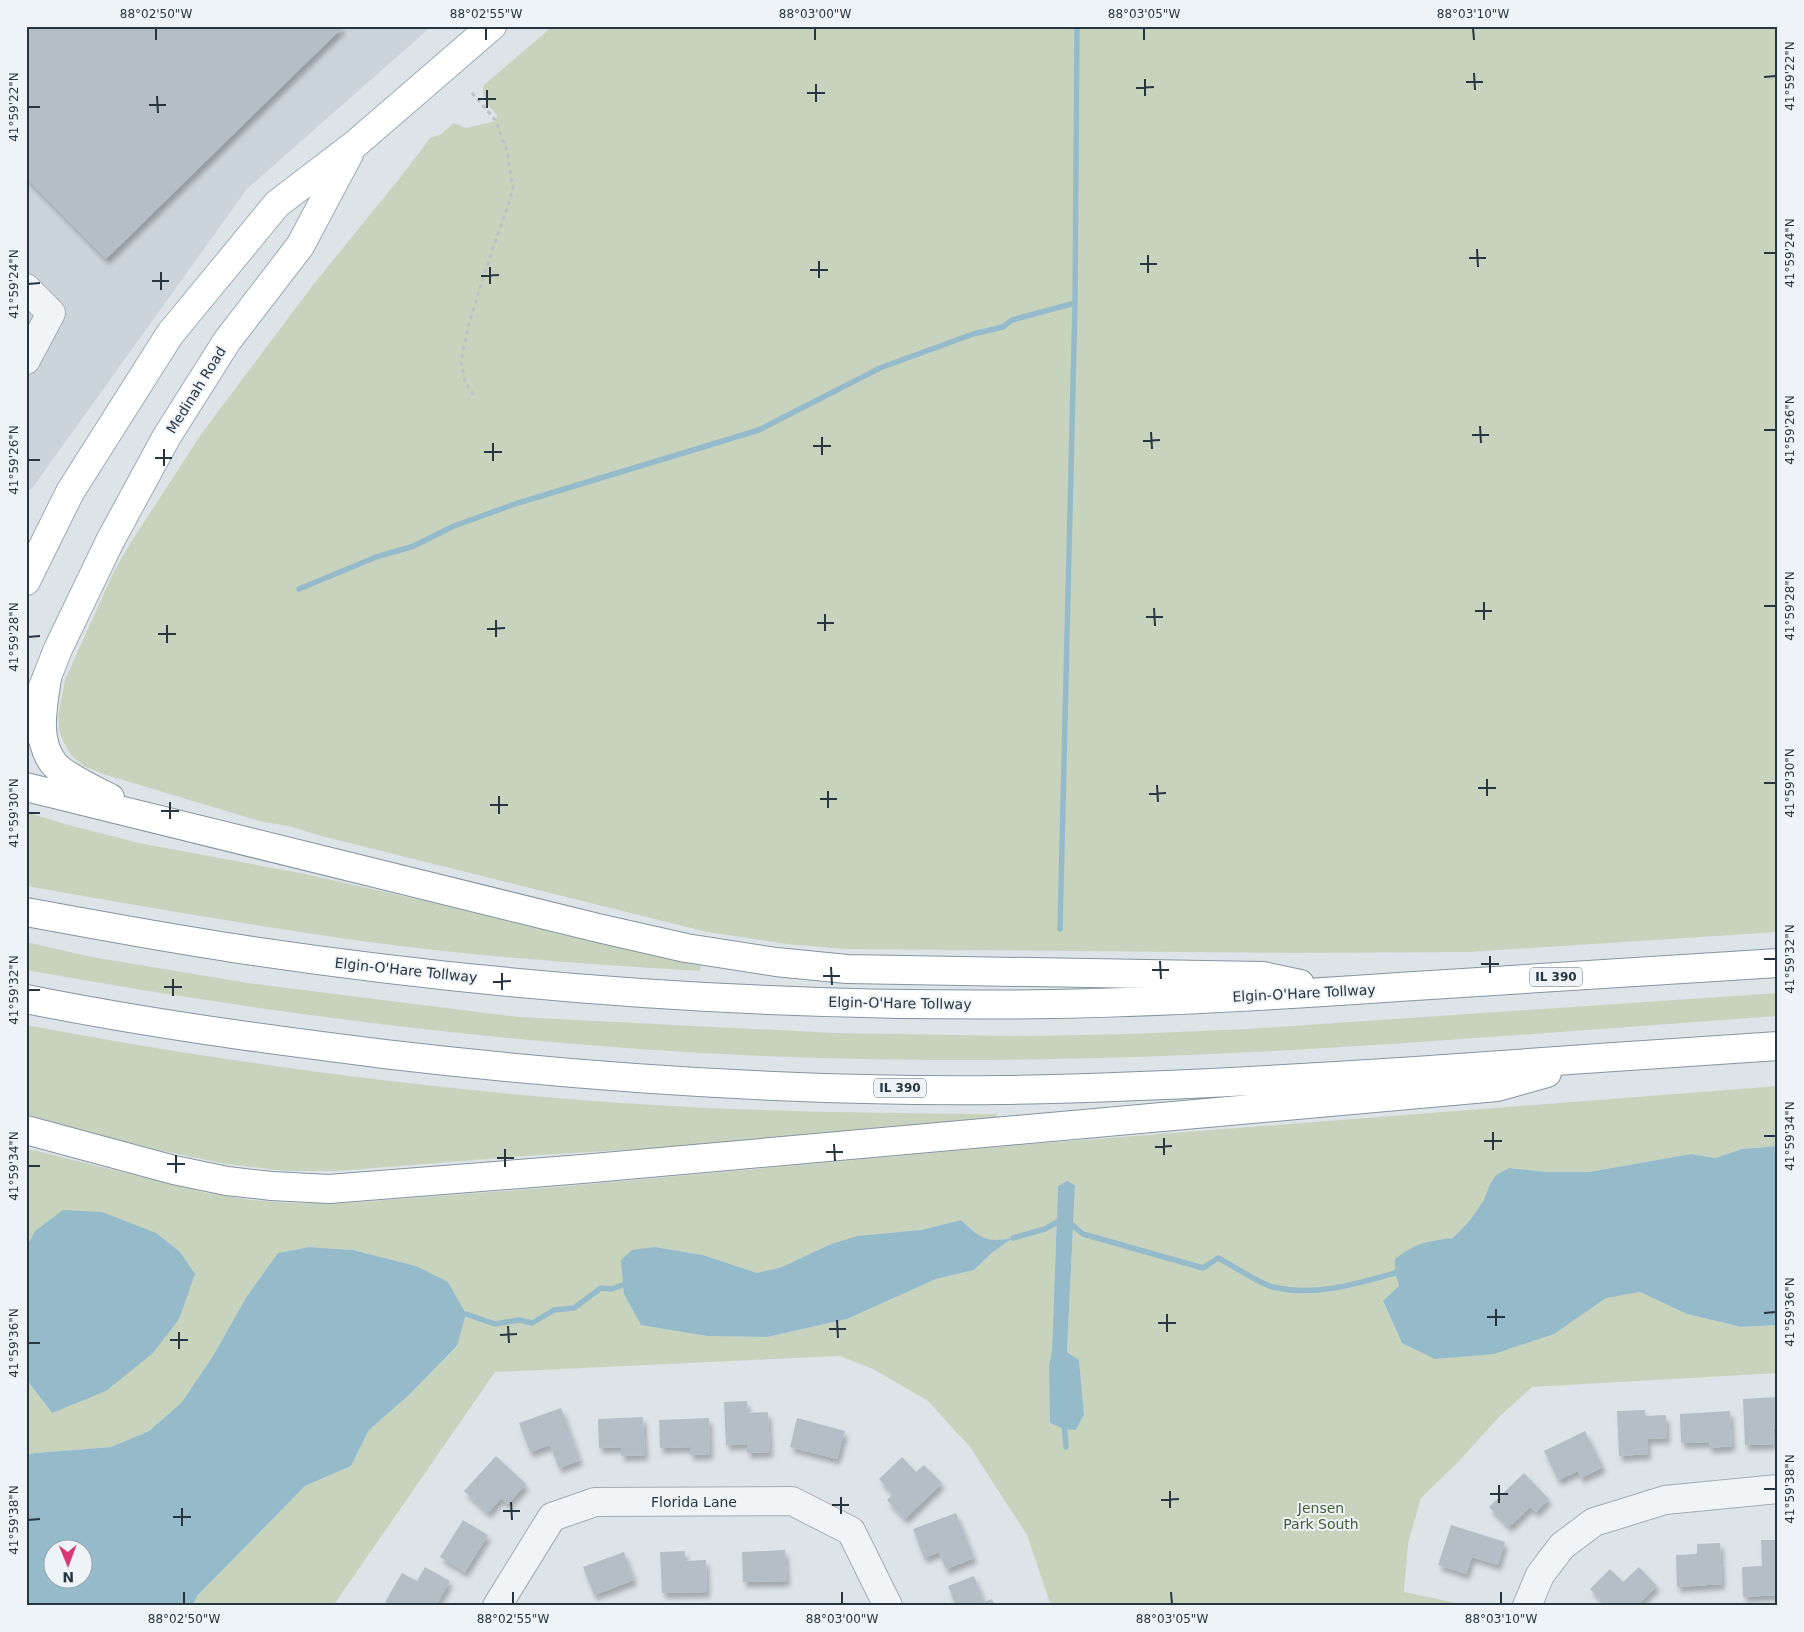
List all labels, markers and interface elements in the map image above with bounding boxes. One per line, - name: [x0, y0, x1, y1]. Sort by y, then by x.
- text: 88°02'50"W: [120, 7, 192, 21]
- text: 88°02'55"W: [450, 7, 522, 21]
- text: 88°03'00"W: [779, 7, 851, 21]
- text: 88°03'05"W: [1108, 7, 1180, 21]
- text: 88°03'10"W: [1437, 7, 1509, 21]
- text: 41°59'22"N: [1783, 41, 1797, 111]
- text: 41°59'22"N: [7, 72, 21, 142]
- text: 41°59'24"N: [1783, 218, 1797, 288]
- text: 41°59'24"N: [7, 249, 21, 319]
- street label: Medinah Road: [163, 344, 229, 436]
- text: 41°59'26"N: [1783, 395, 1797, 465]
- text: 41°59'26"N: [7, 425, 21, 495]
- text: 41°59'28"N: [1783, 571, 1797, 641]
- text: 41°59'28"N: [7, 602, 21, 672]
- text: 41°59'30"N: [1783, 748, 1797, 818]
- text: 41°59'30"N: [7, 778, 21, 848]
- text: 41°59'32"N: [1783, 924, 1797, 994]
- text: 41°59'32"N: [7, 955, 21, 1025]
- street label: Elgin-O'Hare Tollway: [334, 955, 478, 985]
- road number: IL 390: [1530, 968, 1582, 986]
- street label: Elgin-O'Hare Tollway: [1232, 981, 1376, 1005]
- street label: Elgin-O'Hare Tollway: [828, 994, 972, 1012]
- road number: IL 390: [874, 1078, 926, 1098]
- text: 41°59'34"N: [1783, 1101, 1797, 1171]
- text: 41°59'34"N: [7, 1131, 21, 1201]
- text: 41°59'36"N: [1783, 1277, 1797, 1347]
- text: 41°59'36"N: [7, 1308, 21, 1378]
- text: 41°59'38"N: [1783, 1454, 1797, 1524]
- text: 41°59'38"N: [7, 1485, 21, 1555]
- street label: Florida Lane: [651, 1494, 737, 1510]
- park label: Jensen Park South: [1283, 1500, 1359, 1532]
- north arrow: [42, 1540, 92, 1590]
- text: N: [62, 1569, 74, 1585]
- text: 88°02'50"W: [148, 1612, 220, 1626]
- text: 88°02'55"W: [477, 1612, 549, 1626]
- text: 88°03'00"W: [806, 1612, 878, 1626]
- text: 88°03'05"W: [1136, 1612, 1208, 1626]
- text: 88°03'10"W: [1465, 1612, 1537, 1626]

